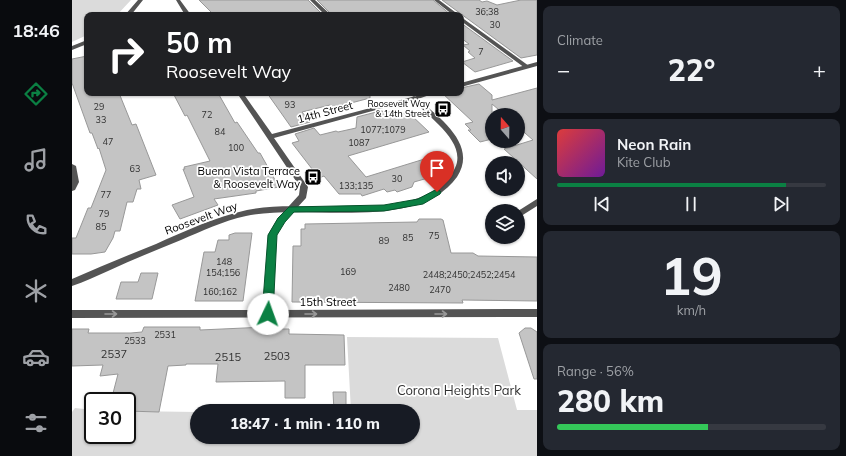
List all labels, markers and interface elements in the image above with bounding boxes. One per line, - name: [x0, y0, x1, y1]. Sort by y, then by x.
- house number: 36;38: [475, 6, 499, 17]
- text: 18:46: [12, 19, 60, 42]
- house number: 30: [490, 19, 500, 30]
- text: 50 m: [166, 25, 232, 60]
- icon: right: [100, 28, 152, 80]
- text: Climate: [557, 32, 603, 48]
- house number: 7: [478, 46, 484, 57]
- text: 22°: [668, 51, 715, 89]
- text: −: [557, 56, 570, 84]
- text: +: [813, 56, 826, 84]
- text: Roosevelt Way: [166, 60, 291, 83]
- icon: directions: [22, 80, 50, 108]
- street label: 14th Street: [296, 98, 354, 126]
- place label: Roosevelt Way & 14th Street: [367, 98, 430, 119]
- house number: 93: [285, 99, 295, 110]
- bus stop icon: Roosevelt Way & 14th Street: [433, 99, 453, 119]
- house number: 29: [94, 101, 104, 112]
- north arrow: [485, 108, 525, 148]
- map controls: [485, 108, 525, 244]
- house number: 72: [202, 109, 212, 120]
- house number: 33: [96, 114, 106, 125]
- house number: 1077;1079: [360, 124, 406, 135]
- house number: 84: [215, 126, 226, 137]
- text: Neon Rain: [617, 135, 691, 154]
- house number: 47: [103, 136, 113, 147]
- house number: 1087: [348, 137, 370, 148]
- house number: 100: [228, 142, 244, 153]
- icon: music: [22, 146, 50, 174]
- pin: [420, 151, 454, 192]
- text: Kite Club: [617, 154, 671, 170]
- button: sound: [485, 156, 525, 196]
- icon: arrive: [426, 157, 448, 179]
- house number: 63: [130, 163, 140, 174]
- place label: Buena Vista Terrace & Roosevelt Way: [198, 164, 300, 191]
- bus stop icon: Buena Vista Terrace & Roosevelt Way: [303, 167, 323, 187]
- house number: 30: [392, 173, 402, 184]
- house number: 133;135: [339, 180, 374, 191]
- house number: 77: [101, 189, 111, 200]
- icon: previous: [591, 193, 613, 215]
- icon: pause: [680, 193, 702, 215]
- icon: next: [770, 193, 792, 215]
- street label: Roosevelt Way: [163, 198, 239, 238]
- button: layers: [485, 204, 525, 244]
- house number: 79: [99, 208, 109, 219]
- icon: phone: [22, 211, 50, 239]
- house number: 85: [96, 221, 107, 232]
- house number: 75: [429, 230, 440, 241]
- house number: 85: [403, 232, 414, 243]
- house number: 89: [379, 235, 389, 246]
- text: 19: [660, 243, 723, 308]
- house number: 148: [216, 256, 232, 267]
- house number: 169: [340, 266, 356, 277]
- house number: 154;156: [206, 267, 240, 278]
- house number: 2448;2450;2452;2454: [423, 269, 516, 280]
- icon: climate: [22, 277, 50, 305]
- house number: 2480: [388, 282, 410, 293]
- house number: 2470: [429, 284, 451, 295]
- house number: 160;162: [203, 286, 237, 297]
- position arrow: [247, 293, 289, 335]
- street label: 15th Street: [300, 295, 357, 309]
- text: km/h: [677, 302, 706, 318]
- one-way arrow: [104, 310, 117, 318]
- one-way arrow: [304, 310, 317, 318]
- one-way arrow: [434, 310, 447, 318]
- house number: 2531: [154, 329, 176, 340]
- house number: 2533: [124, 335, 146, 346]
- icon: car: [22, 343, 50, 371]
- house number: 2537: [101, 347, 127, 361]
- house number: 2503: [264, 349, 290, 363]
- house number: 2515: [215, 350, 242, 364]
- text: Range · 56%: [557, 363, 634, 379]
- park label: Corona Heights Park: [397, 382, 521, 398]
- text: 280 km: [557, 382, 664, 420]
- speed limit sign: 30: [84, 392, 136, 444]
- icon: filters: [22, 409, 50, 437]
- text: 18:47 · 1 min · 110 m: [230, 414, 380, 433]

